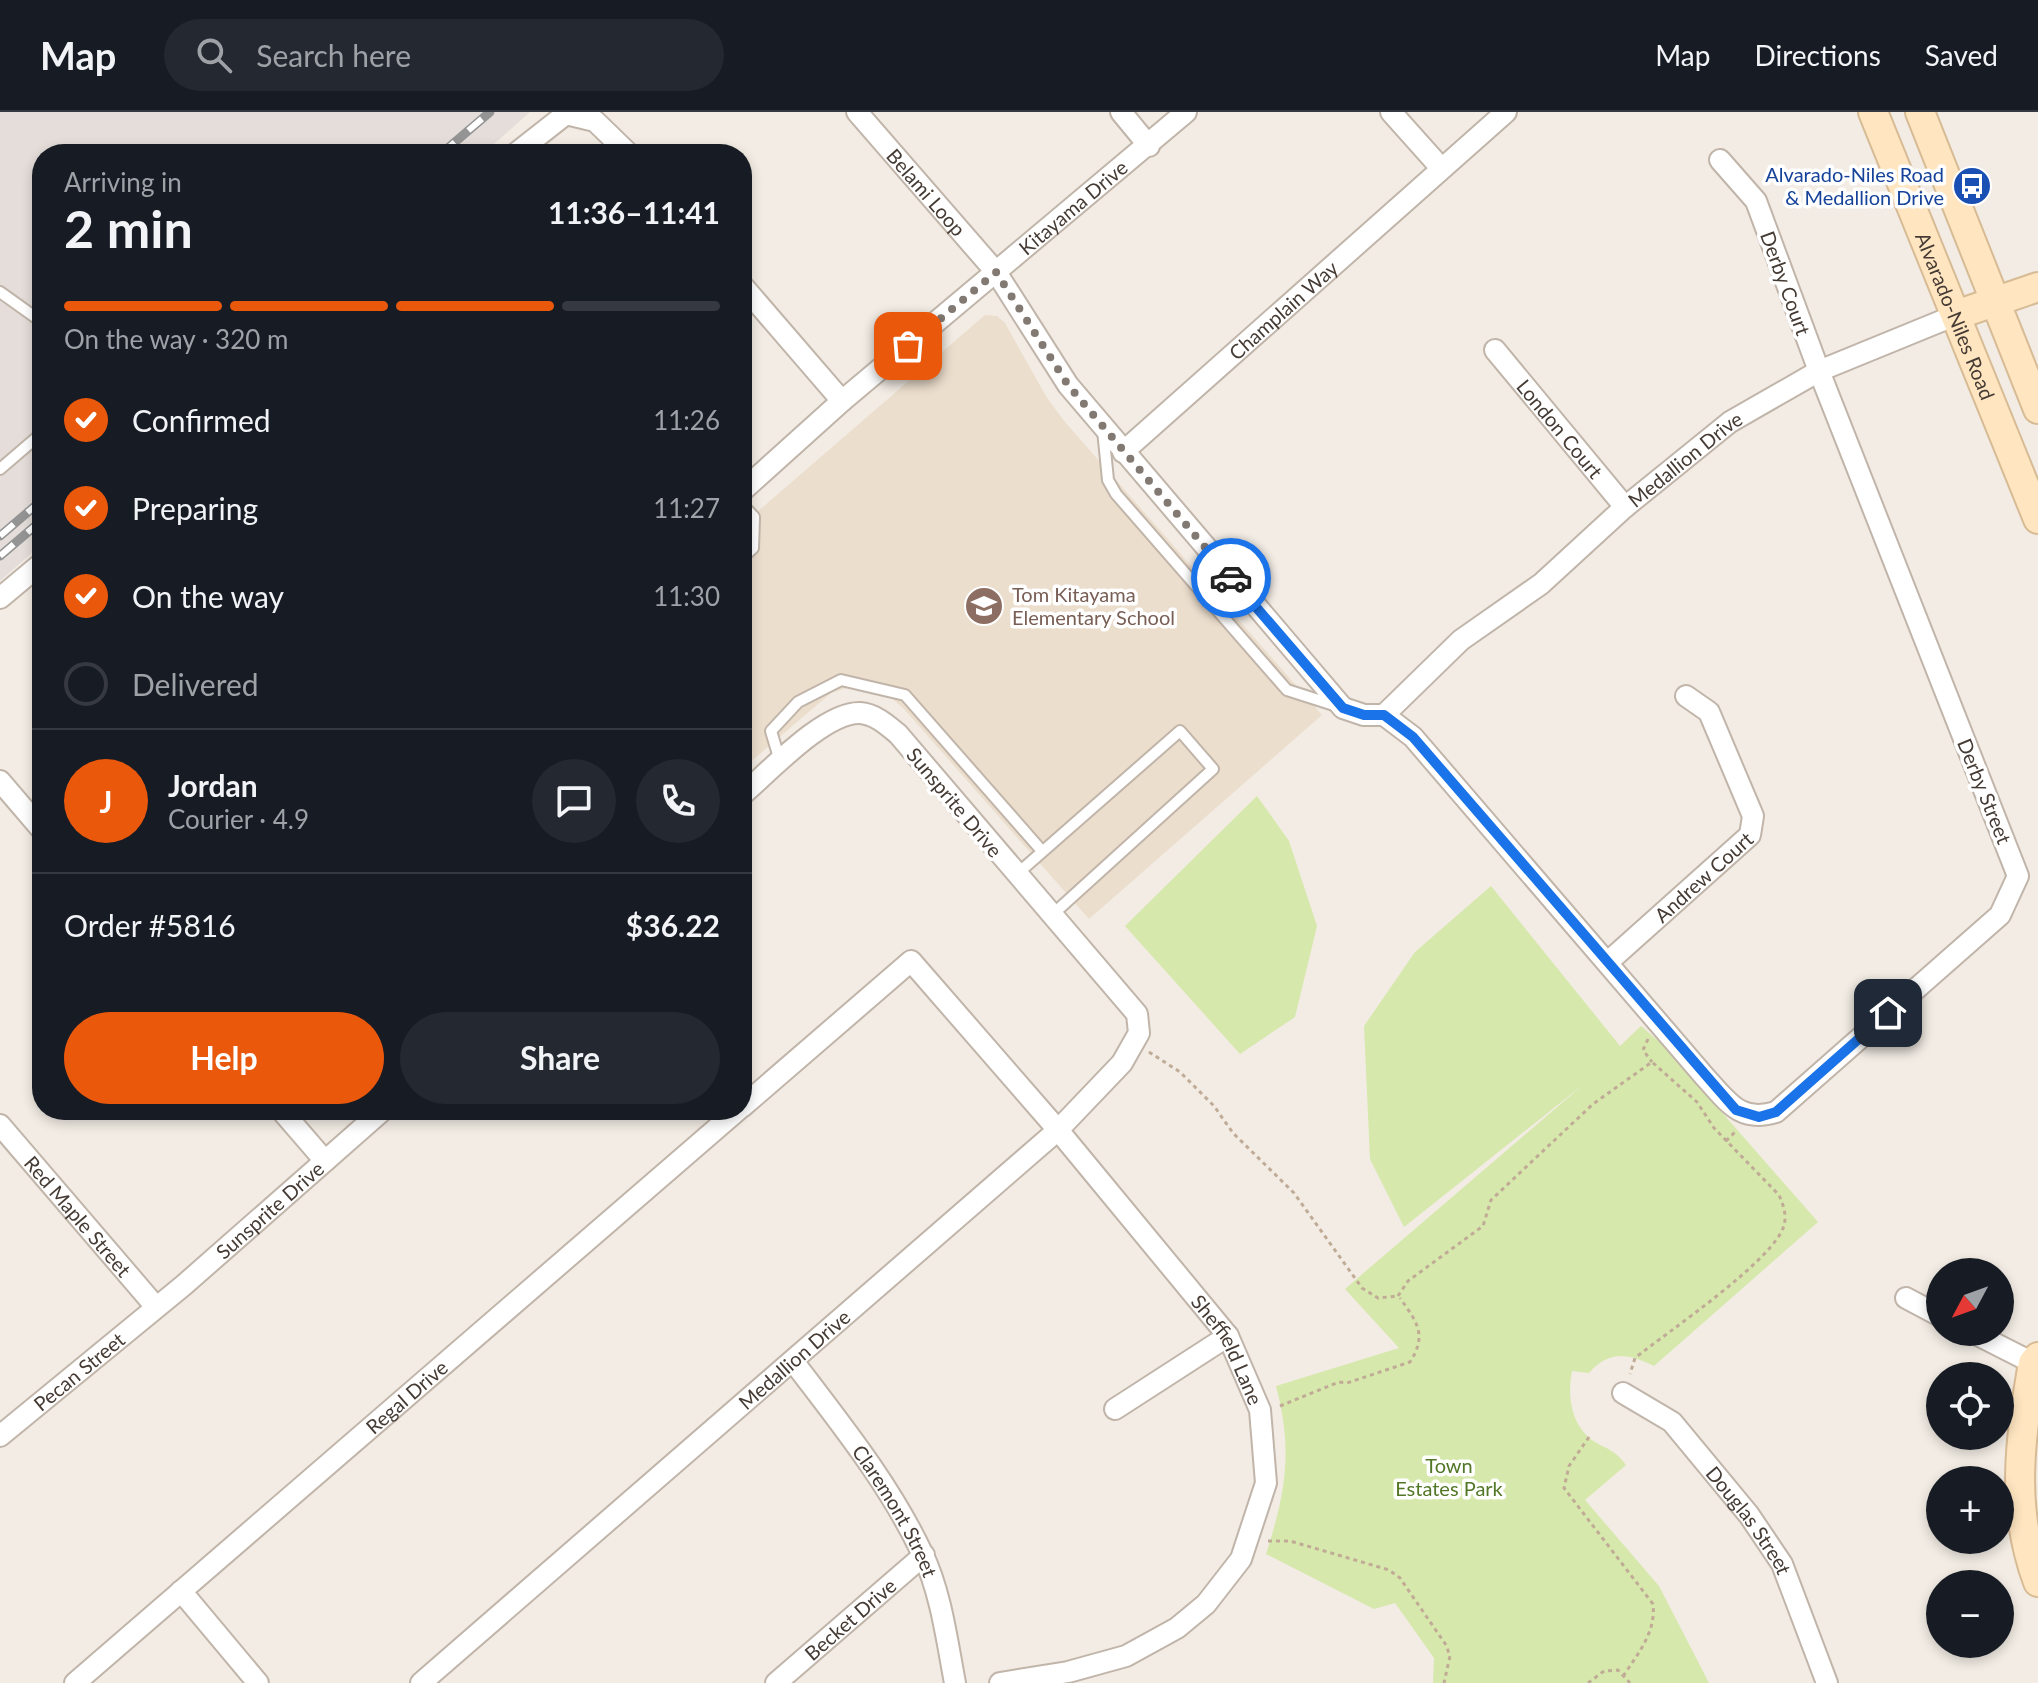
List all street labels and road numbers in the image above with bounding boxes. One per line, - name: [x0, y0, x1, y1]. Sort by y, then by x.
- street label: Belami Loop: [882, 143, 971, 241]
- street label: Kitayama Drive: [1014, 155, 1132, 259]
- street label: Derby Court: [1756, 228, 1816, 338]
- street label: Alvarado-Niles Road: [1911, 229, 2000, 403]
- street label: Champlain Way: [1224, 255, 1343, 364]
- street label: London Court: [1512, 374, 1608, 483]
- street label: Medallion Drive: [1623, 406, 1746, 512]
- street label: Derby Street: [1953, 735, 2017, 847]
- street label: Sunsprite Drive: [902, 742, 1008, 862]
- street label: Andrew Court: [1649, 826, 1758, 927]
- street label: Red Maple Street: [20, 1151, 136, 1281]
- street label: Sunsprite Drive: [211, 1156, 328, 1263]
- street label: Sheffield Lane: [1187, 1290, 1268, 1408]
- street label: Medallion Drive: [733, 1304, 855, 1414]
- street label: Pecan Street: [29, 1327, 129, 1416]
- street label: Regal Drive: [361, 1355, 452, 1438]
- street label: Claremont Street: [848, 1440, 943, 1580]
- street label: Douglas Street: [1701, 1461, 1797, 1577]
- street label: Becket Drive: [800, 1573, 901, 1665]

